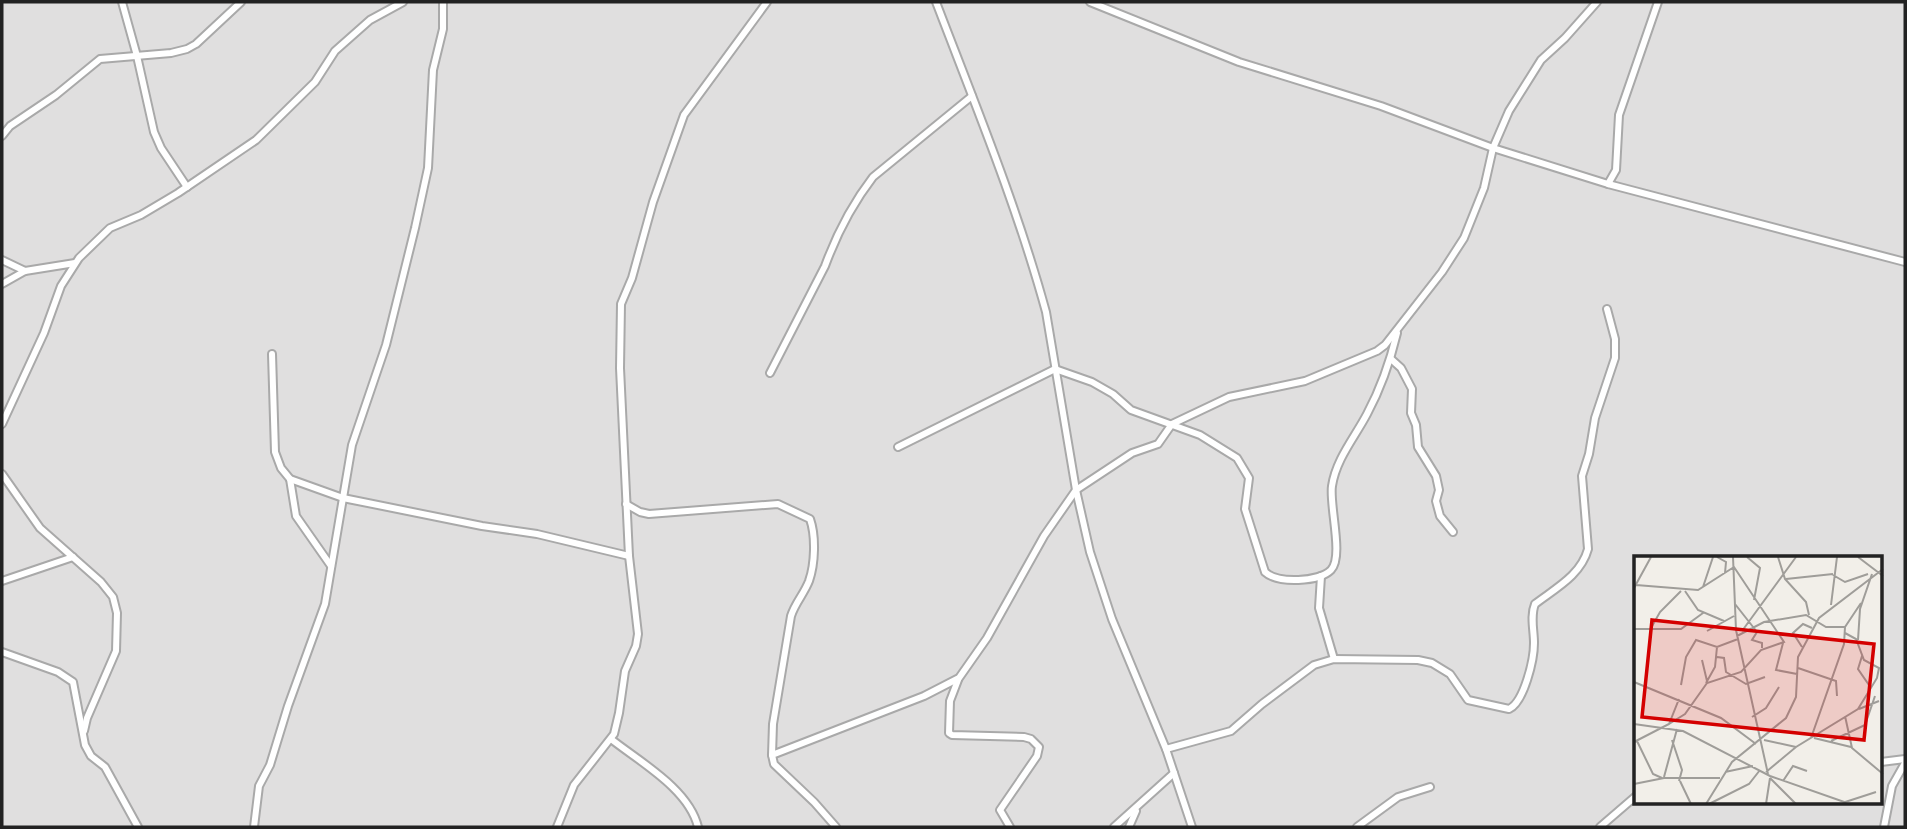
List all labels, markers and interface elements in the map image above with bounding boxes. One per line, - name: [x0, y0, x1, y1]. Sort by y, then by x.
- inset map: [1634, 556, 1882, 804]

